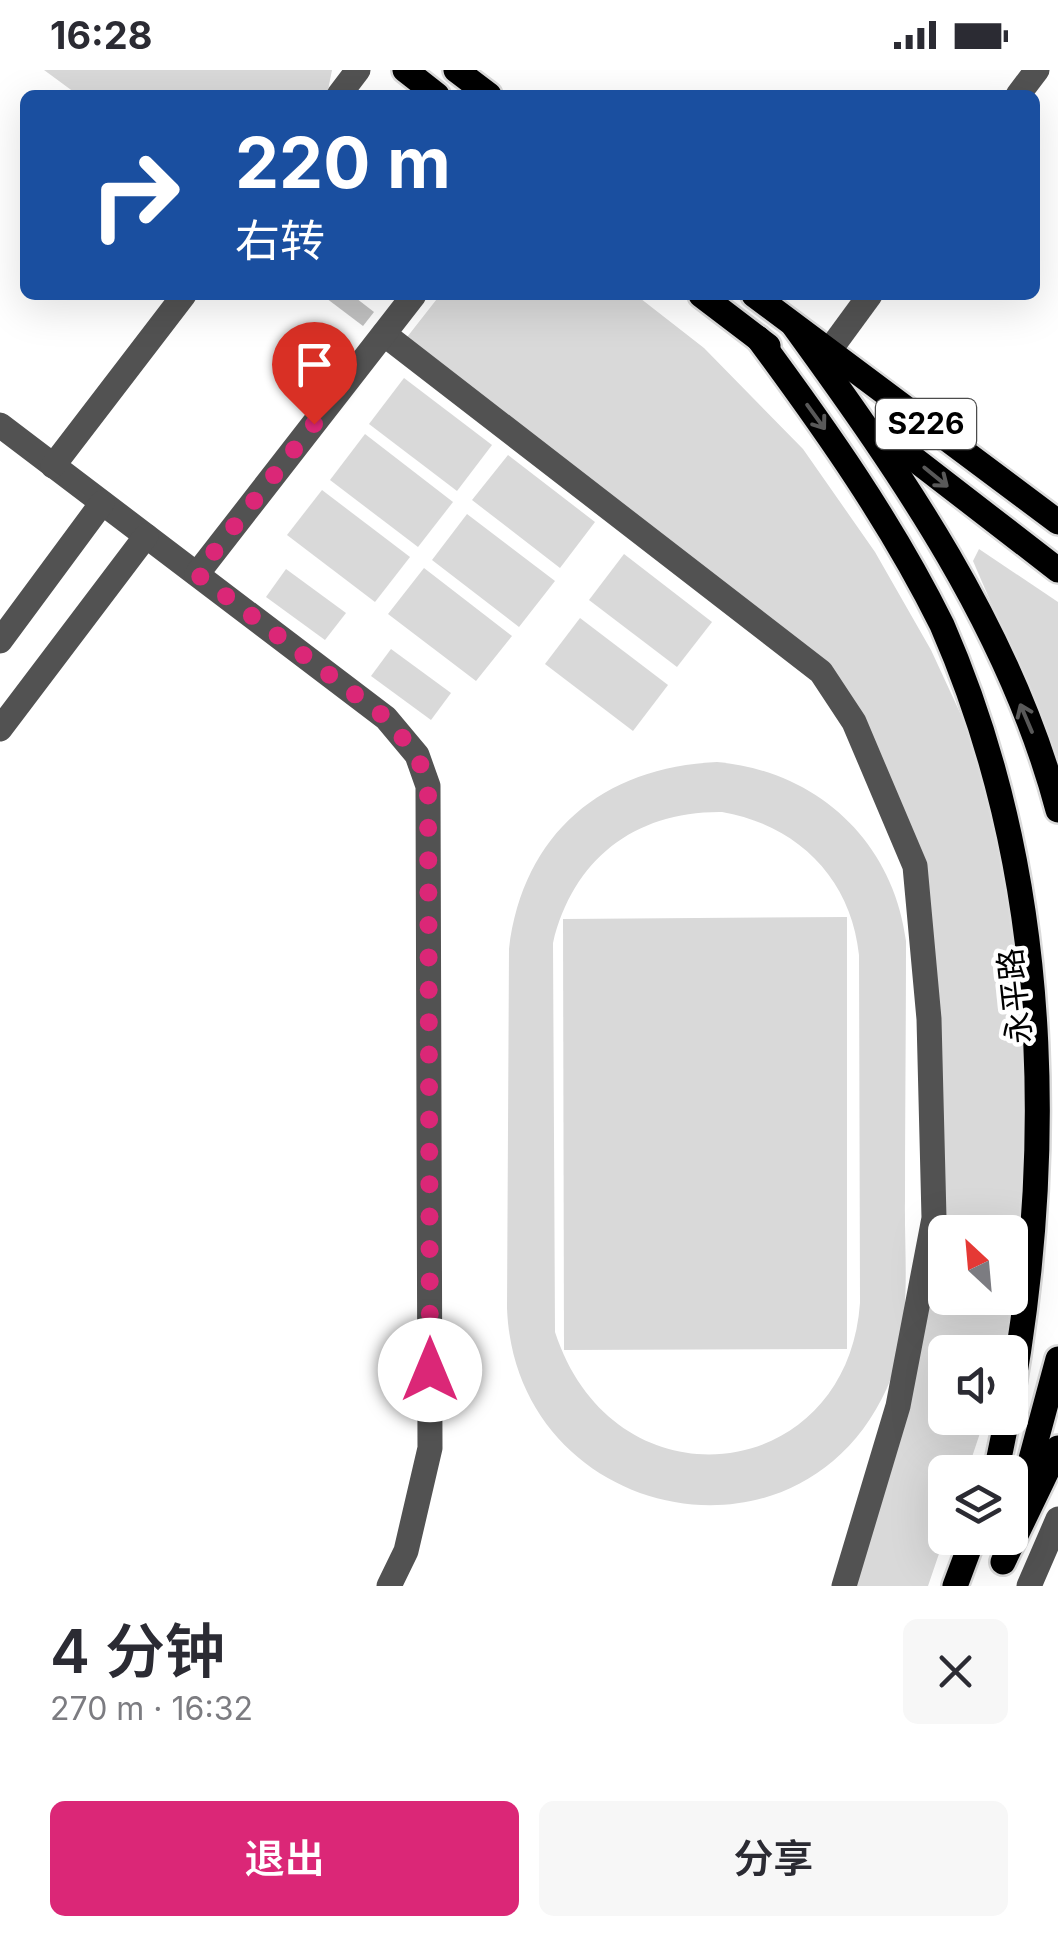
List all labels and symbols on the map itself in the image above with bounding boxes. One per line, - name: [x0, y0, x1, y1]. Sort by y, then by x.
- pin: [272, 322, 357, 425]
- road number: S226: [876, 399, 976, 449]
- one-way arrow: [805, 402, 826, 430]
- one-way arrow: [922, 466, 948, 488]
- one-way arrow: [1015, 703, 1033, 734]
- street label: 永平路: [990, 946, 1039, 1046]
- north arrow: [928, 1215, 1028, 1315]
- position arrow: [378, 1318, 482, 1422]

